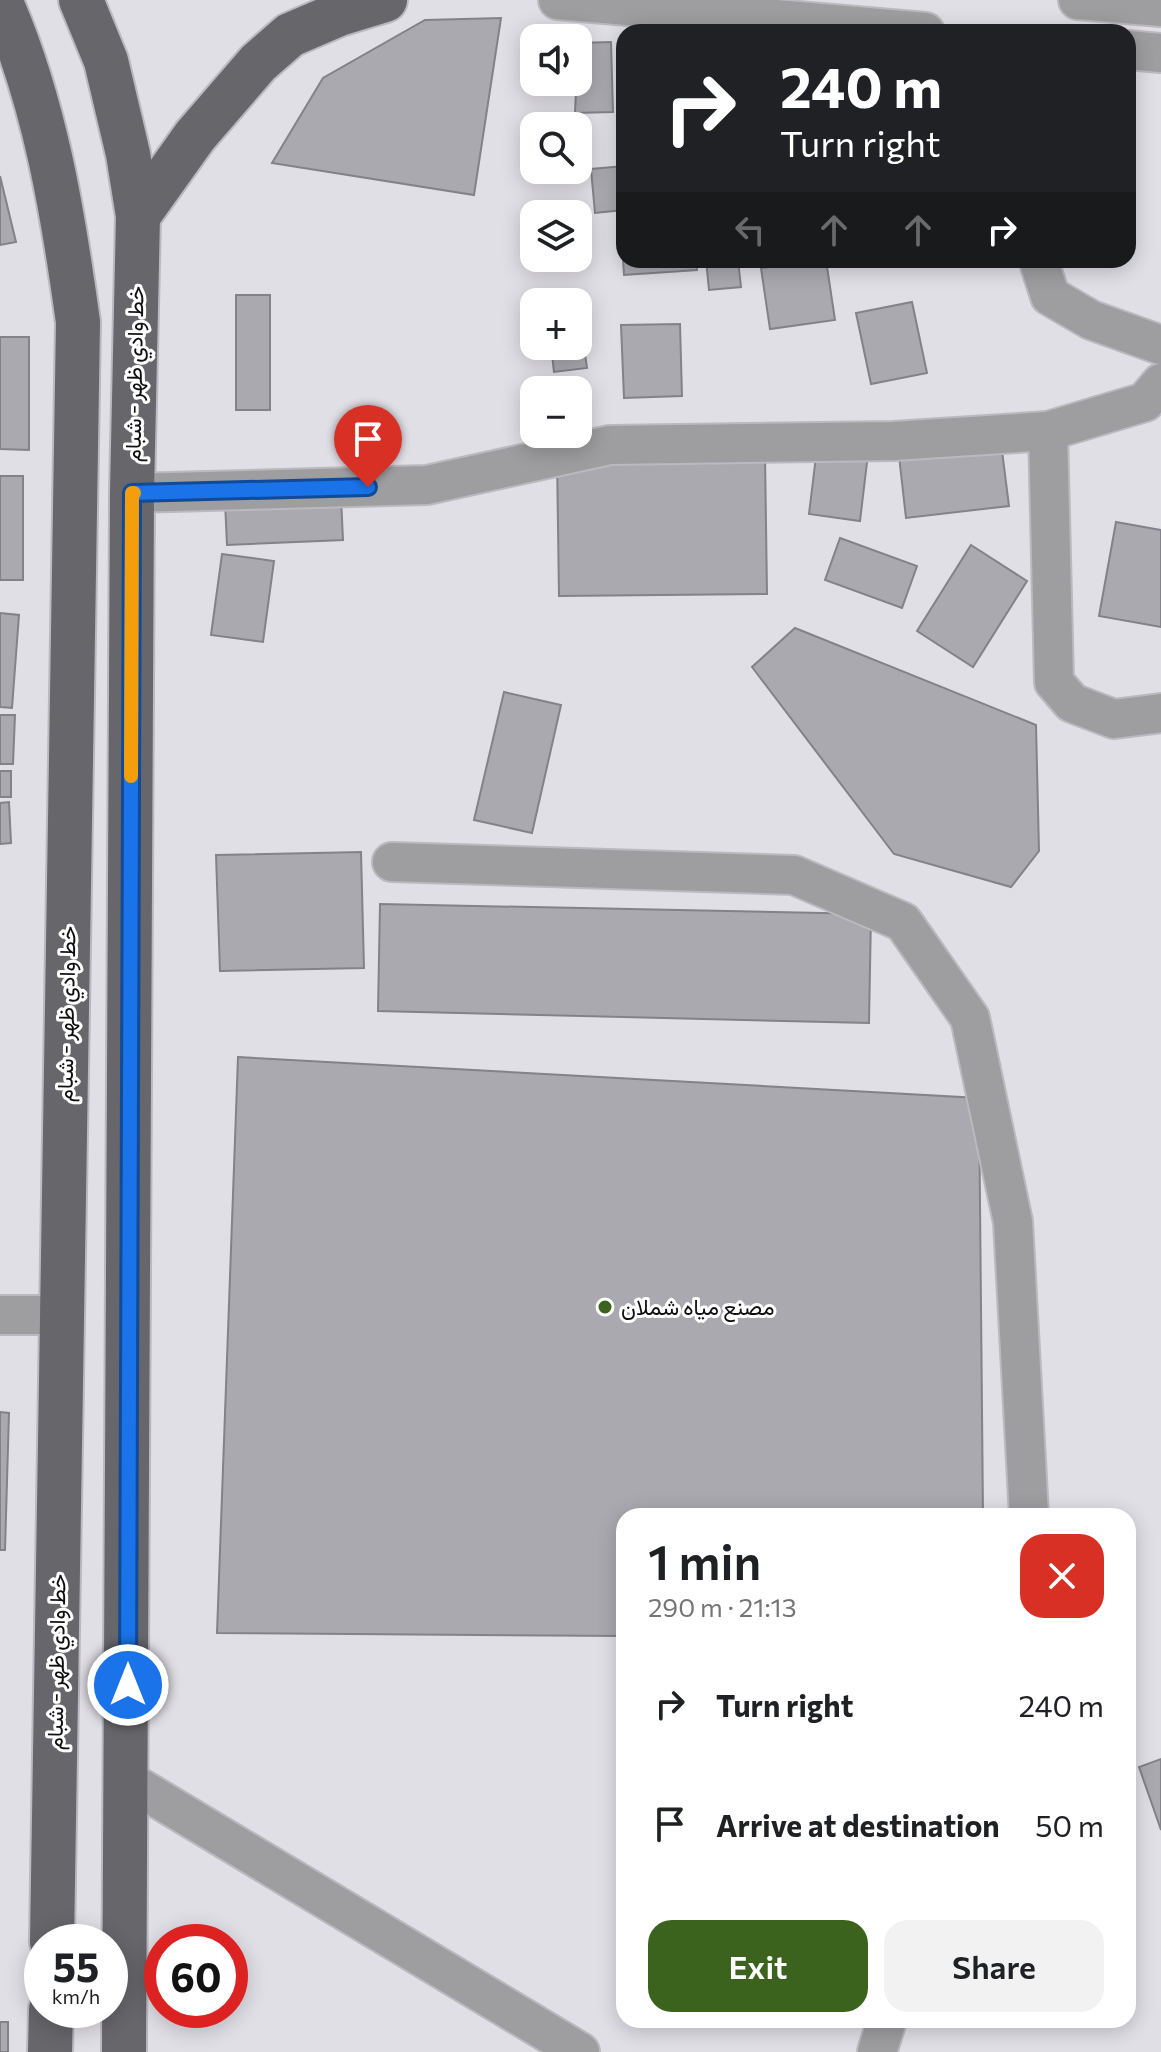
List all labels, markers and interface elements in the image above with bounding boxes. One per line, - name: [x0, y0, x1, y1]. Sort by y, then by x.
- map controls: [520, 24, 592, 448]
- button: sound: [520, 24, 592, 96]
- text: 240 m: [780, 51, 942, 120]
- icon: right: [648, 56, 752, 160]
- button: search: [520, 112, 592, 184]
- text: Turn right: [780, 120, 941, 164]
- button: layers: [520, 200, 592, 272]
- icon: left: [728, 208, 772, 252]
- icon: ahead: [812, 208, 856, 252]
- icon: ahead: [896, 208, 940, 252]
- icon: right: [980, 208, 1024, 252]
- street label: خط وادي ظهر - شبام: [118, 286, 155, 462]
- button: +: [520, 288, 592, 360]
- button: −: [520, 376, 592, 448]
- pin: [334, 405, 402, 487]
- icon: arrive: [346, 417, 390, 461]
- street label: خط وادي ظهر - شبام: [50, 926, 87, 1102]
- place label: مصنع مياه شملان: [621, 1293, 775, 1322]
- marker: مصنع مياه شملان: [596, 1298, 614, 1316]
- text: 1 min: [648, 1531, 761, 1590]
- button: close: [1020, 1534, 1104, 1618]
- street label: خط وادي ظهر - شبام: [40, 1574, 77, 1750]
- text: 290 m · 21:13: [648, 1591, 796, 1622]
- position arrow: [86, 1643, 170, 1727]
- icon: right: [648, 1682, 692, 1726]
- text: Turn right: [716, 1686, 853, 1723]
- text: 240 m: [1018, 1686, 1104, 1723]
- icon: arrive: [648, 1802, 692, 1846]
- text: Arrive at destination: [716, 1806, 1000, 1843]
- text: 50 m: [1035, 1806, 1104, 1843]
- button: Exit: [648, 1920, 868, 2012]
- button: Share: [884, 1920, 1104, 2012]
- speed limit sign: 60: [144, 1924, 248, 2028]
- text: 55: [53, 1941, 99, 1990]
- text: km/h: [52, 1984, 100, 2008]

